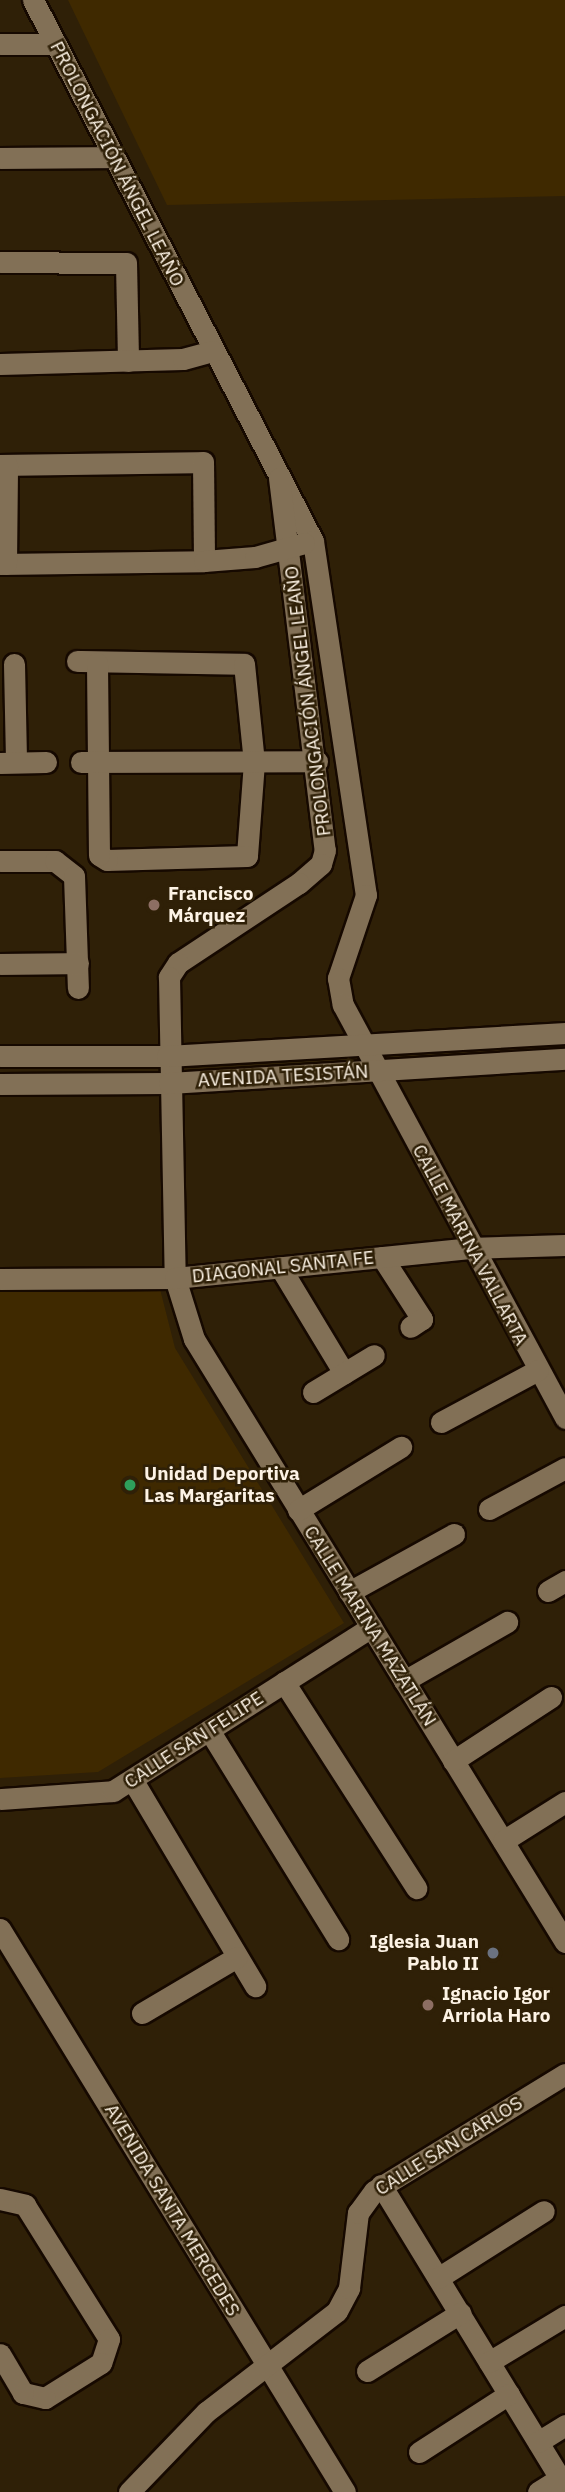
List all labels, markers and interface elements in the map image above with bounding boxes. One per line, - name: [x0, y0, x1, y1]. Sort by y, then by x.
- street label: PROLONGACIÓN ÁNGEL LEAÑO: [45, 38, 189, 290]
- street label: PROLONGACIÓN ÁNGEL LEAÑO: [280, 565, 336, 837]
- place label: Francisco Márquez: [168, 883, 253, 927]
- marker: Francisco Márquez: [146, 897, 162, 913]
- street label: AVENIDA TESISTÁN: [197, 1060, 369, 1092]
- street label: CALLE MARINA VALLARTA: [407, 1141, 533, 1349]
- street label: DIAGONAL SANTA FE: [191, 1246, 375, 1288]
- place label: Unidad Deportiva Las Margaritas: [144, 1463, 300, 1507]
- marker: Unidad Deportiva Las Margaritas: [122, 1477, 138, 1493]
- street label: CALLE MARINA MAZATLÁN: [299, 1522, 441, 1730]
- street label: CALLE SAN FELIPE: [120, 1687, 268, 1793]
- place label: Iglesia Juan Pablo II: [369, 1931, 479, 1975]
- marker: Iglesia Juan Pablo II: [485, 1945, 501, 1961]
- place label: Ignacio Igor Arriola Haro: [442, 1983, 550, 2027]
- marker: Ignacio Igor Arriola Haro: [420, 1997, 436, 2013]
- street label: CALLE SAN CARLOS: [371, 2091, 527, 2201]
- street label: AVENIDA SANTA MERCEDES: [100, 2100, 244, 2320]

